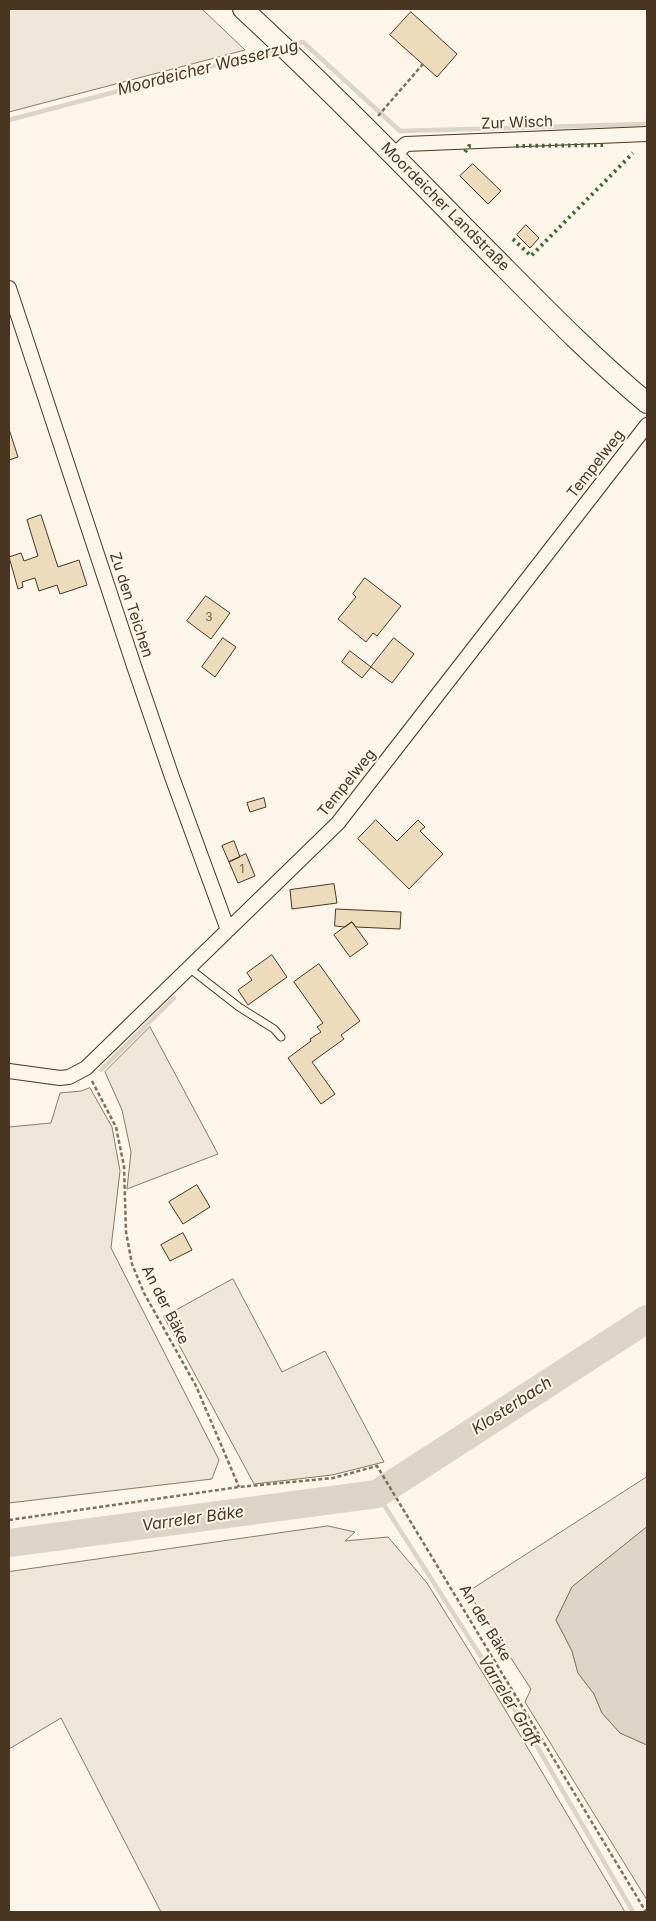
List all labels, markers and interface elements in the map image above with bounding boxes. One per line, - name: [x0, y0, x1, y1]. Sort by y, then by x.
- water label: Moordeicher Wasserzug: [116, 36, 300, 100]
- street label: Zur Wisch: [481, 113, 553, 133]
- street label: Moordeicher Landstraße: [377, 139, 513, 275]
- street label: Tempelweg: [564, 426, 628, 502]
- street label: Zu den Teichen: [106, 550, 156, 660]
- house number: 3: [205, 610, 213, 624]
- street label: Tempelweg: [314, 746, 380, 820]
- house number: 1: [240, 862, 244, 876]
- street label: An der Bäke: [137, 1263, 193, 1347]
- water label: Klosterbach: [468, 1373, 556, 1439]
- water label: Varreler Bäke: [141, 1502, 245, 1536]
- street label: An der Bäke: [455, 1581, 515, 1665]
- water label: Varreler Graft: [474, 1652, 544, 1750]

